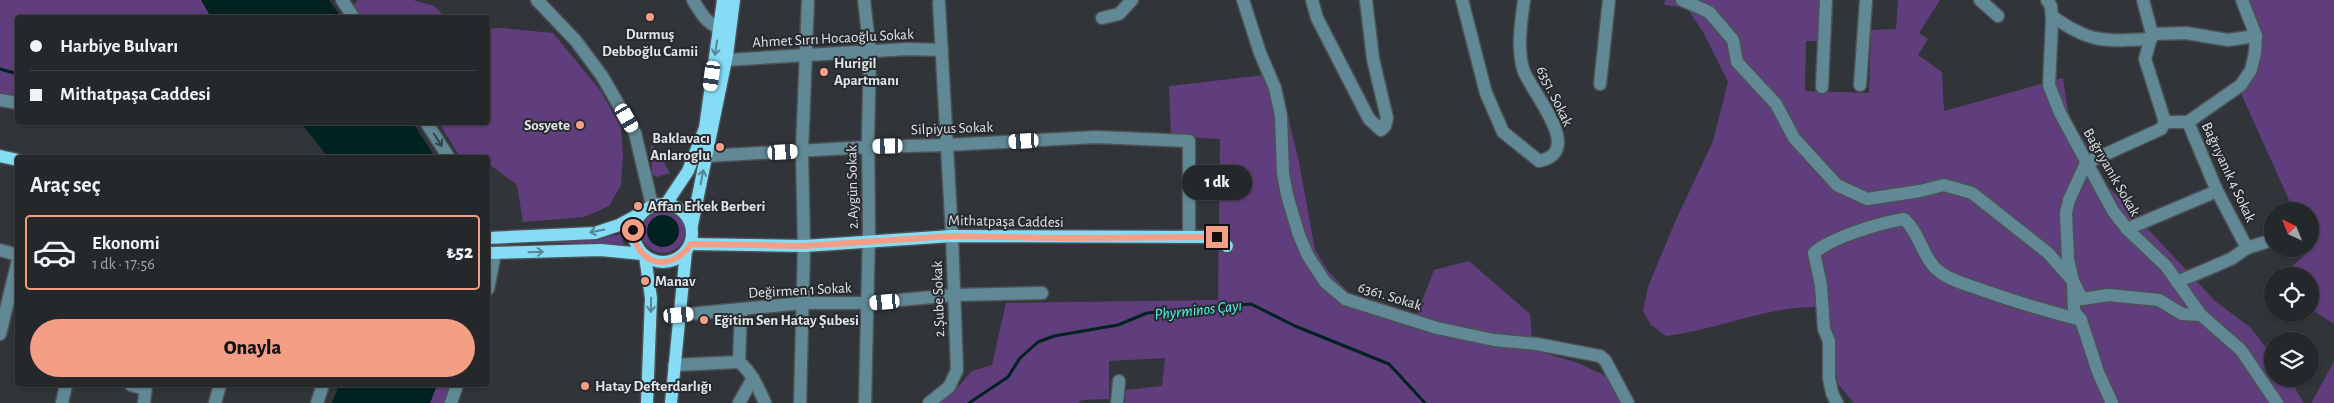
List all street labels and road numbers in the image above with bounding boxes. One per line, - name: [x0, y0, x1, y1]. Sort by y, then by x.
- street label: Ahmet Sırrı Hocaoğlu Sokak: [752, 27, 914, 50]
- street label: 6351. Sokak: [1534, 64, 1576, 129]
- street label: Silpiyus Sokak: [911, 120, 994, 137]
- street label: Bağrıyanık 4 Sokak: [2199, 120, 2258, 225]
- street label: Bağrıyanık Sokak: [2080, 126, 2143, 219]
- street label: 2.Aygün Sokak: [844, 145, 861, 229]
- street label: Mithatpaşa Caddesi: [948, 213, 1064, 230]
- street label: 2.Şube Sokak: [930, 260, 947, 337]
- street label: Değirmen 1 Sokak: [748, 280, 852, 301]
- street label: 6361. Sokak: [1356, 280, 1424, 313]

